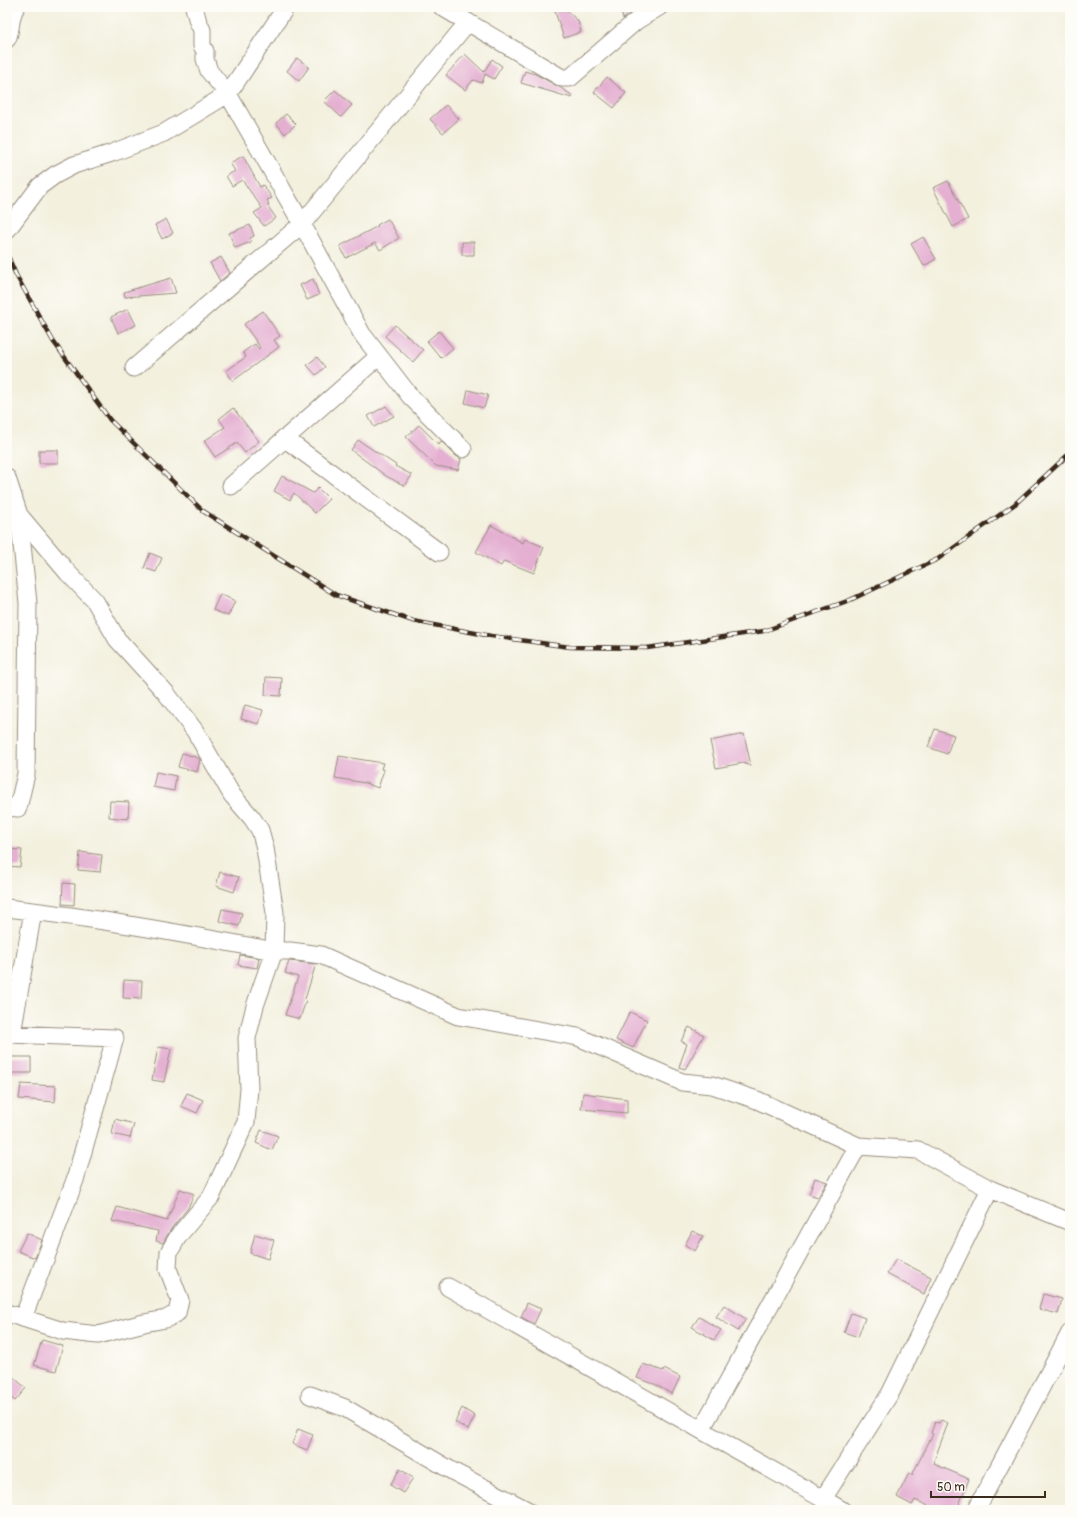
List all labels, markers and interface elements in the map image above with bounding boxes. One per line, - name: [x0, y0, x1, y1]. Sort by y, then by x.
- scale bar: [931, 1473, 1045, 1499]
- text: 50 m: [937, 1480, 965, 1495]

